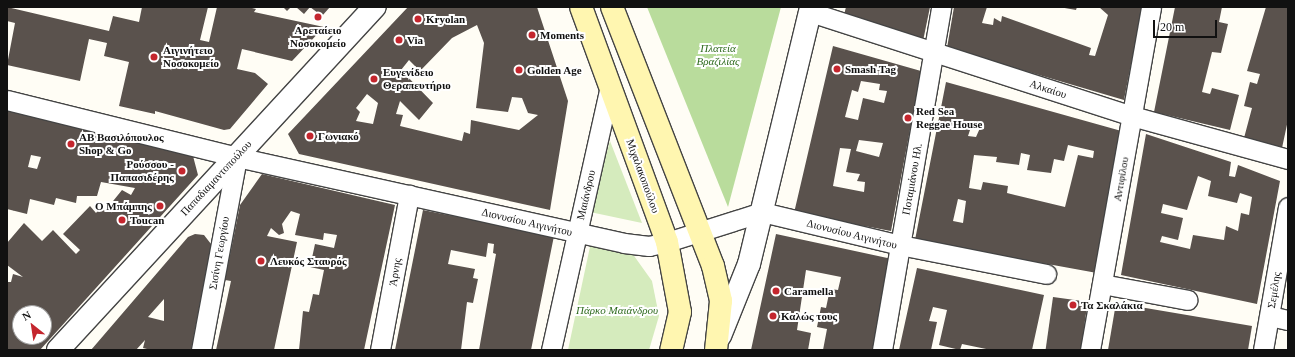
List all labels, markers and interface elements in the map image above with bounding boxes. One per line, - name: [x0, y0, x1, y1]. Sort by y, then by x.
- marker: Αρεταίειο Νοσοκομείο: [312, 11, 324, 23]
- place label: Kryolan: [426, 12, 465, 26]
- scale bar: [1155, 12, 1219, 38]
- marker: Kryolan: [413, 14, 423, 24]
- text: 20 m: [1160, 20, 1184, 34]
- place label: Αρεταίειο Νοσοκομείο: [290, 24, 346, 50]
- place label: Moments: [540, 28, 584, 42]
- marker: Moments: [527, 30, 537, 40]
- place label: Via: [407, 33, 423, 47]
- marker: Via: [394, 35, 404, 45]
- park label: Πλατεία Βραζιλίας: [697, 42, 739, 68]
- place label: Αιγινήτειο Νοσοκομείο: [163, 44, 219, 70]
- marker: Αιγινήτειο Νοσοκομείο: [148, 51, 160, 63]
- place label: Smash Tag: [845, 62, 896, 76]
- place label: Golden Age: [527, 63, 582, 77]
- marker: Smash Tag: [832, 64, 842, 74]
- marker: Golden Age: [514, 65, 524, 75]
- place label: Ευγενίδειο Θεραπευτήριο: [383, 66, 451, 92]
- marker: Ευγενίδειο Θεραπευτήριο: [368, 73, 380, 85]
- street label: Αλκαίου: [1028, 77, 1068, 101]
- place label: Red Sea Reggae House: [916, 105, 982, 131]
- marker: Red Sea Reggae House: [903, 113, 913, 123]
- place label: Γωνιακό: [318, 129, 359, 143]
- place label: ΑΒ Βασιλόπουλος Shop & Go: [79, 131, 164, 157]
- marker: Γωνιακό: [305, 131, 315, 141]
- street label: Μιχαλακοπούλου: [623, 137, 663, 215]
- street label: Παπαδιαμαντοπούλου: [178, 138, 254, 218]
- marker: ΑΒ Βασιλόπουλος Shop & Go: [66, 139, 76, 149]
- street label: Ποταμιάνου Ηλ.: [899, 142, 925, 216]
- street label: Αντιφίλου: [1111, 156, 1131, 202]
- place label: Ρούσσου - Παπασιδέρης: [111, 158, 174, 184]
- marker: Ρούσσου - Παπασιδέρης: [177, 166, 187, 176]
- street label: Μαιάνδρου: [574, 169, 598, 221]
- place label: Ο Μπάμπης: [95, 199, 152, 213]
- marker: Ο Μπάμπης: [155, 201, 165, 211]
- street label: Διονυσίου Αιγινήτου: [480, 205, 574, 239]
- place label: Toucan: [130, 213, 164, 227]
- marker: Toucan: [117, 215, 127, 225]
- street label: Σισίνη Γεωργίου: [206, 215, 232, 291]
- street label: Διονυσίου Αιγινήτου: [805, 216, 899, 252]
- place label: Λευκός Σταυρός: [270, 254, 347, 268]
- marker: Λευκός Σταυρός: [255, 255, 267, 267]
- street label: Άρνης: [386, 257, 404, 287]
- street label: Σεμέλης: [1265, 271, 1283, 309]
- place label: Caramella: [784, 284, 833, 298]
- marker: Caramella: [771, 286, 781, 296]
- place label: Τα Σκαλάκια: [1081, 298, 1143, 312]
- marker: Τα Σκαλάκια: [1068, 300, 1078, 310]
- park label: Πάρκο Μαιάνδρου: [576, 303, 658, 317]
- north arrow: [12, 305, 52, 345]
- text: N: [20, 308, 33, 323]
- place label: Καλώς τους: [781, 309, 837, 323]
- marker: Καλώς τους: [768, 311, 778, 321]

